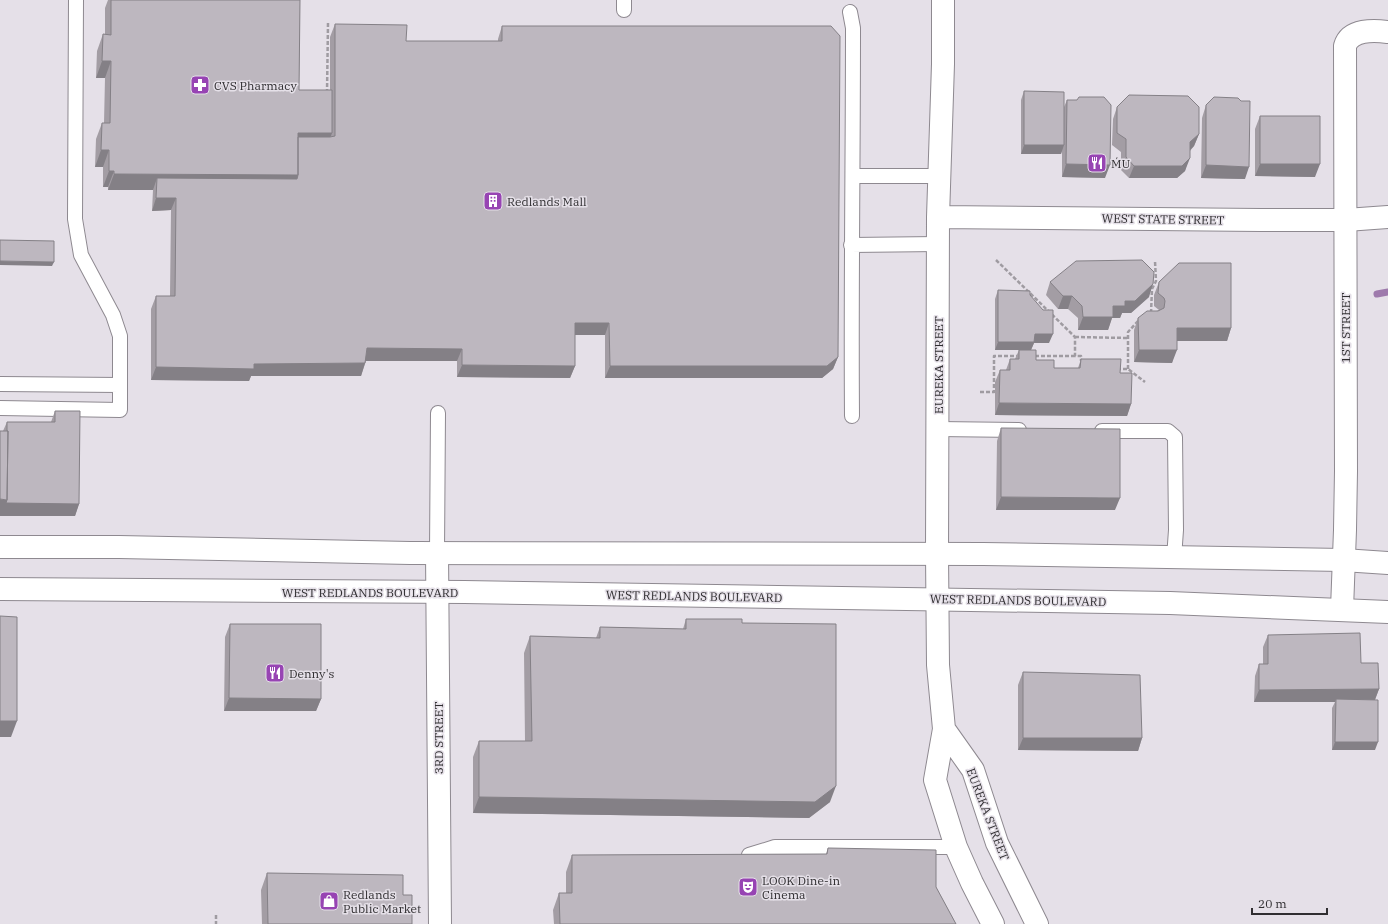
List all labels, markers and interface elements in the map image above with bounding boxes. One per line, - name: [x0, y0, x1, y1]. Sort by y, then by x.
- pharmacy icon: CVS Pharmacy: [189, 74, 211, 96]
- place label: CVS Pharmacy: [214, 78, 298, 93]
- restaurant icon: ḾU: [1086, 152, 1108, 174]
- place label: ḾU: [1111, 156, 1130, 171]
- building icon: Redlands Mall: [482, 190, 504, 212]
- place label: Redlands Mall: [507, 194, 587, 209]
- street label: WEST STATE STREET: [1102, 210, 1225, 228]
- street label: 1ST STREET: [1338, 292, 1353, 363]
- street label: EUREKA STREET: [931, 316, 946, 414]
- street label: WEST REDLANDS BOULEVARD: [282, 585, 458, 600]
- street label: WEST REDLANDS BOULEVARD: [606, 587, 782, 605]
- street label: WEST REDLANDS BOULEVARD: [930, 591, 1106, 609]
- restaurant icon: Denny's: [264, 662, 286, 684]
- place label: Denny's: [289, 666, 335, 681]
- street label: 3RD STREET: [431, 702, 446, 774]
- street label: EUREKA STREET: [963, 766, 1013, 862]
- place label: LOOK Dine-in Cinema: [762, 873, 840, 902]
- theatre icon: LOOK Dine-in Cinema: [737, 876, 759, 898]
- place label: Redlands Public Market: [343, 887, 421, 916]
- shop icon: Redlands Public Market: [318, 890, 340, 912]
- scale bar: [1252, 890, 1327, 916]
- text: 20 m: [1258, 896, 1287, 911]

